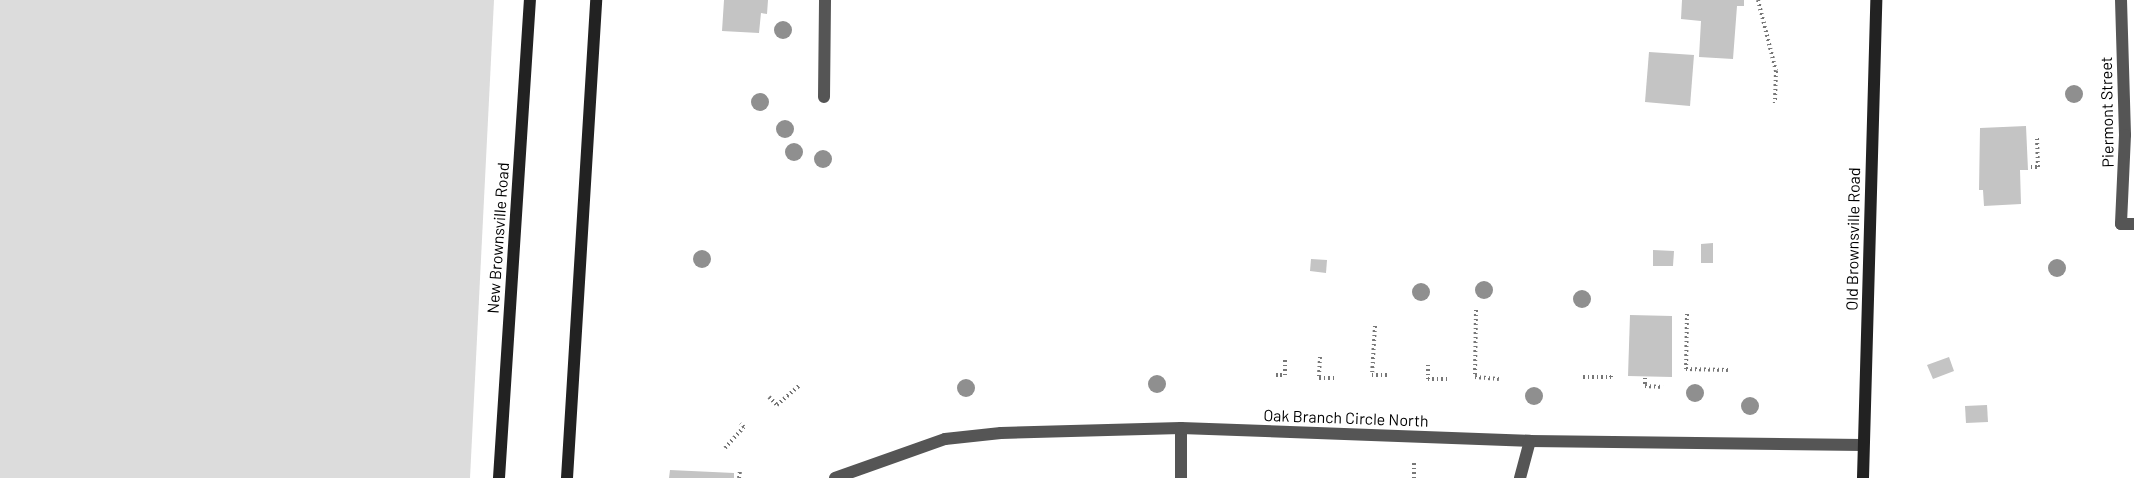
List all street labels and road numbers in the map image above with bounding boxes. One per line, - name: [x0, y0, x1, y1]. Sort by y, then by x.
- street label: Piermont Street: [2096, 56, 2118, 168]
- street label: New Brownsville Road: [483, 162, 513, 314]
- street label: Old Brownsville Road: [1842, 167, 1864, 311]
- street label: Oak Branch Circle North: [1263, 406, 1429, 430]

